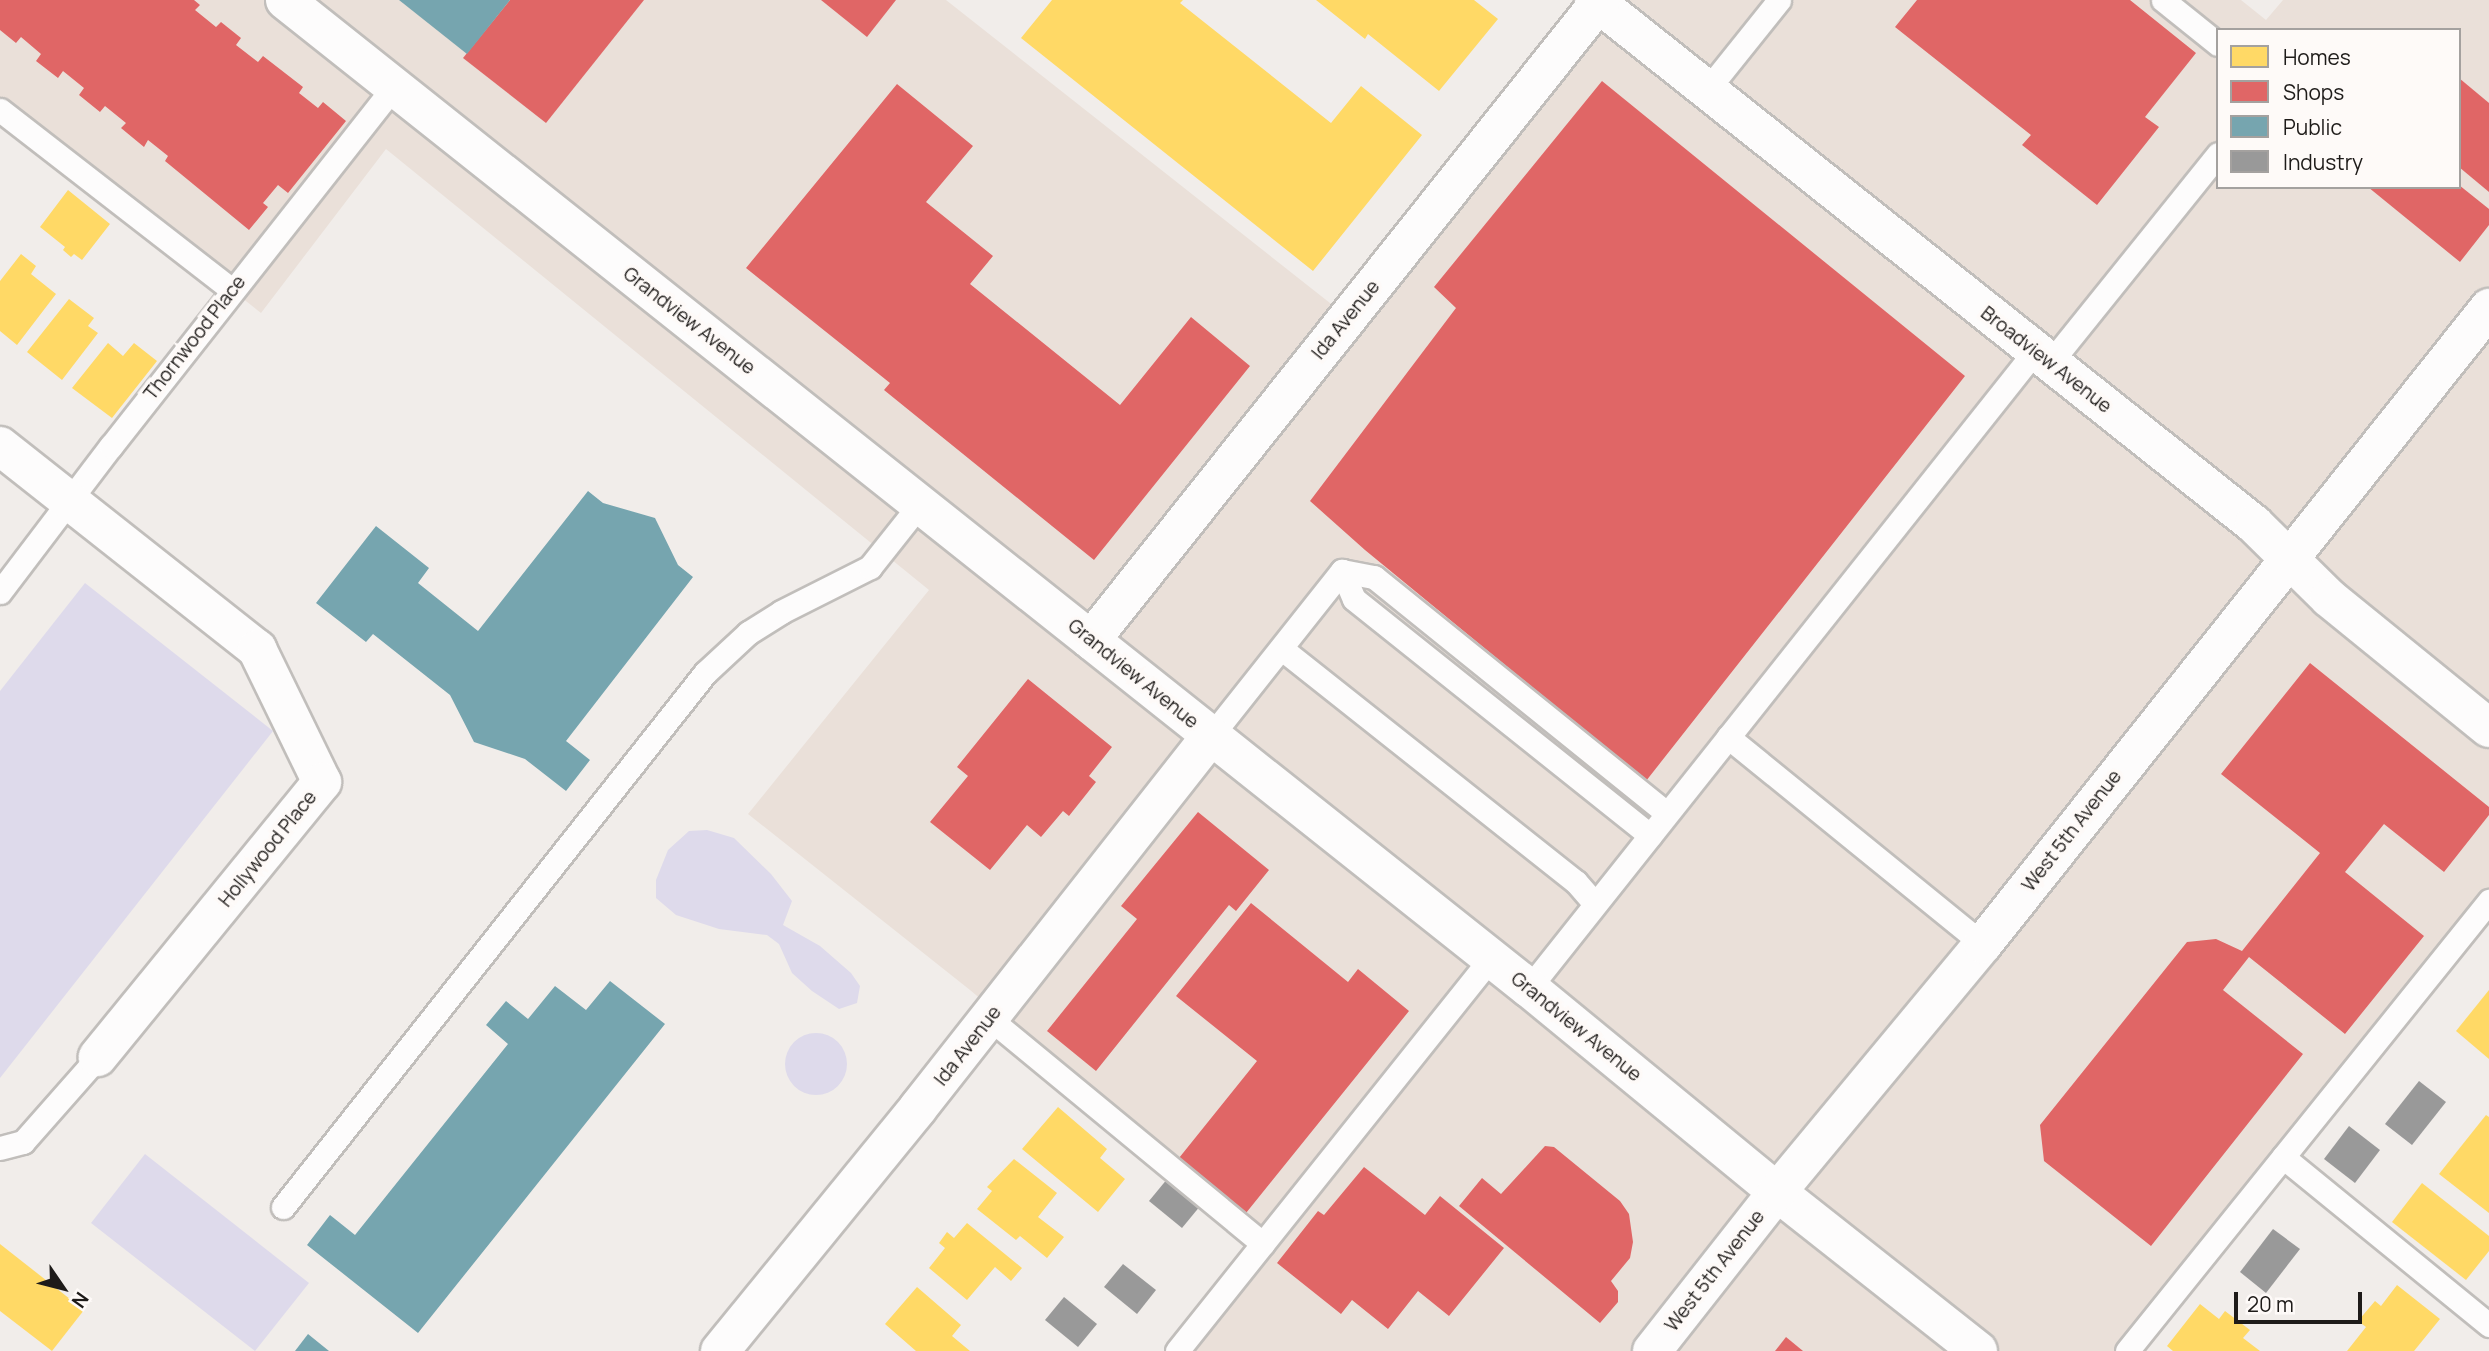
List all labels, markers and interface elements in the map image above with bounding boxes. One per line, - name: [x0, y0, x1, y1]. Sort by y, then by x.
- legend: [2216, 28, 2461, 189]
- text: Homes: [2283, 43, 2351, 71]
- text: Shops: [2283, 78, 2344, 106]
- text: Public: [2283, 113, 2342, 141]
- text: Industry: [2283, 148, 2363, 176]
- street label: Grandview Avenue: [618, 262, 760, 380]
- street label: Thornwood Place: [139, 271, 251, 405]
- street label: Ida Avenue: [1307, 276, 1385, 364]
- street label: Broadview Avenue: [1976, 302, 2116, 418]
- street label: Grandview Avenue: [1063, 614, 1203, 734]
- street label: West 5th Avenue: [2018, 766, 2126, 896]
- street label: Hollywood Place: [214, 786, 322, 912]
- street label: Grandview Avenue: [1506, 967, 1646, 1087]
- street label: Ida Avenue: [930, 1002, 1006, 1090]
- street label: West 5th Avenue: [1661, 1206, 1769, 1336]
- north arrow: [28, 1253, 98, 1323]
- scale bar: [2237, 1278, 2365, 1322]
- text: N: [66, 1287, 95, 1313]
- text: 20 m: [2247, 1290, 2294, 1318]

